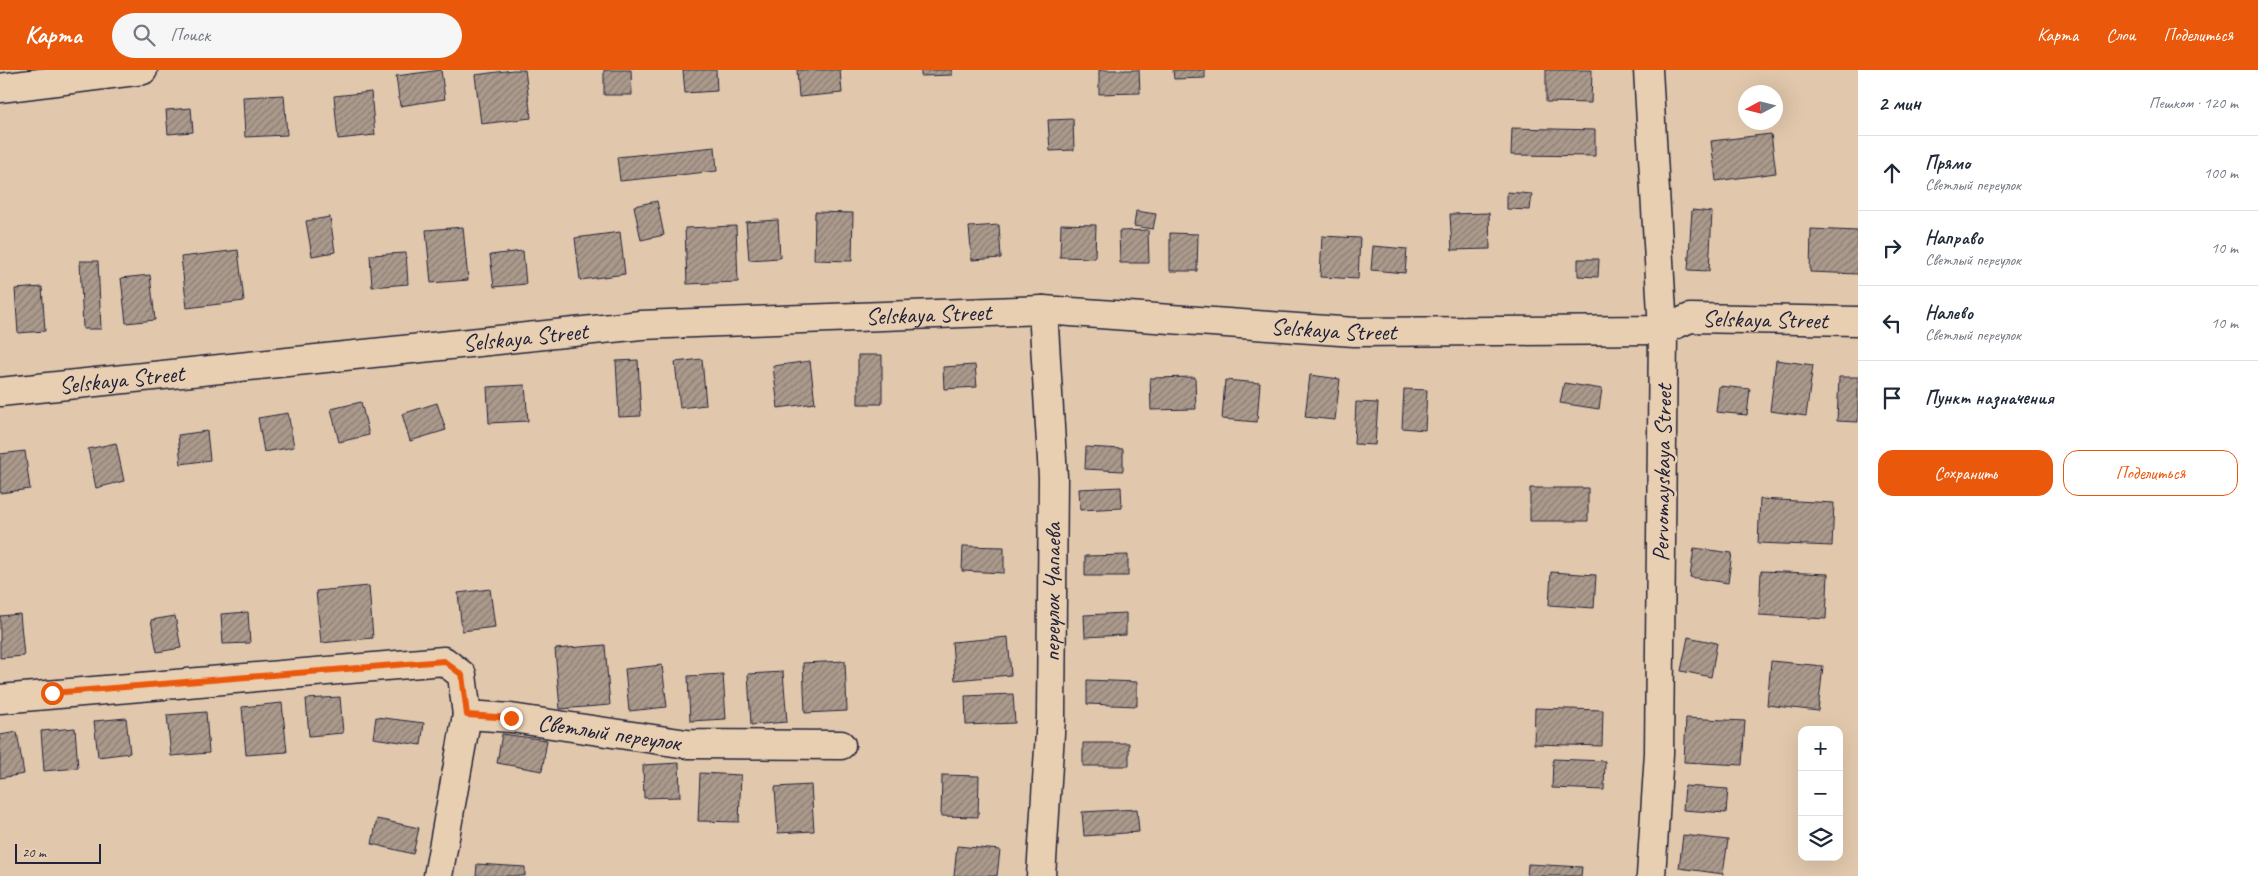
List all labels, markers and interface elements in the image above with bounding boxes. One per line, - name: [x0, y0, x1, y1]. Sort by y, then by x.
- search box: [112, 13, 462, 58]
- text: Карта: [25, 20, 82, 50]
- icon: search: [130, 21, 158, 49]
- text: Поиск: [170, 23, 210, 47]
- text: Карта: [2037, 24, 2078, 46]
- text: Слои: [2106, 24, 2135, 46]
- text: Поделиться: [2163, 24, 2233, 46]
- north arrow: [1738, 85, 1783, 130]
- text: 2 мин: [1878, 90, 1921, 116]
- text: Пешком · 120 m: [2149, 93, 2238, 113]
- text: Прямо: [1925, 151, 1970, 175]
- icon: ahead: [1878, 159, 1906, 187]
- text: 100 m: [2204, 163, 2238, 183]
- text: Светлый переулок: [1925, 175, 2021, 195]
- text: Направо: [1925, 226, 1983, 250]
- icon: right: [1878, 234, 1906, 262]
- text: 10 m: [2211, 238, 2238, 258]
- text: Светлый переулок: [1925, 250, 2021, 270]
- street label: Selskaya Street: [865, 297, 994, 332]
- text: Налево: [1925, 301, 1973, 325]
- street label: Selskaya Street: [1702, 303, 1830, 335]
- icon: left: [1878, 309, 1906, 337]
- street label: Selskaya Street: [1270, 311, 1398, 347]
- text: 10 m: [2211, 313, 2238, 333]
- street label: Selskaya Street: [461, 315, 591, 359]
- text: Светлый переулок: [1925, 325, 2021, 345]
- street label: Selskaya Street: [57, 358, 187, 401]
- street label: Pervomayskaya Street: [1645, 382, 1679, 562]
- icon: arrive: [1878, 384, 1906, 412]
- text: Пункт назначения: [1925, 386, 2054, 410]
- button: Сохранить: [1878, 450, 2053, 496]
- button: Поделиться: [2063, 450, 2238, 496]
- street label: переулок Чапаева: [1036, 521, 1068, 662]
- route start: [41, 682, 64, 705]
- route end: [500, 707, 523, 730]
- street label: Светлый переулок: [536, 707, 684, 758]
- map controls: [1798, 726, 1843, 861]
- button: +: [1798, 726, 1843, 771]
- button: −: [1798, 771, 1843, 816]
- button: layers: [1798, 816, 1843, 861]
- scale bar: [15, 841, 101, 864]
- text: 20 m: [22, 844, 46, 861]

